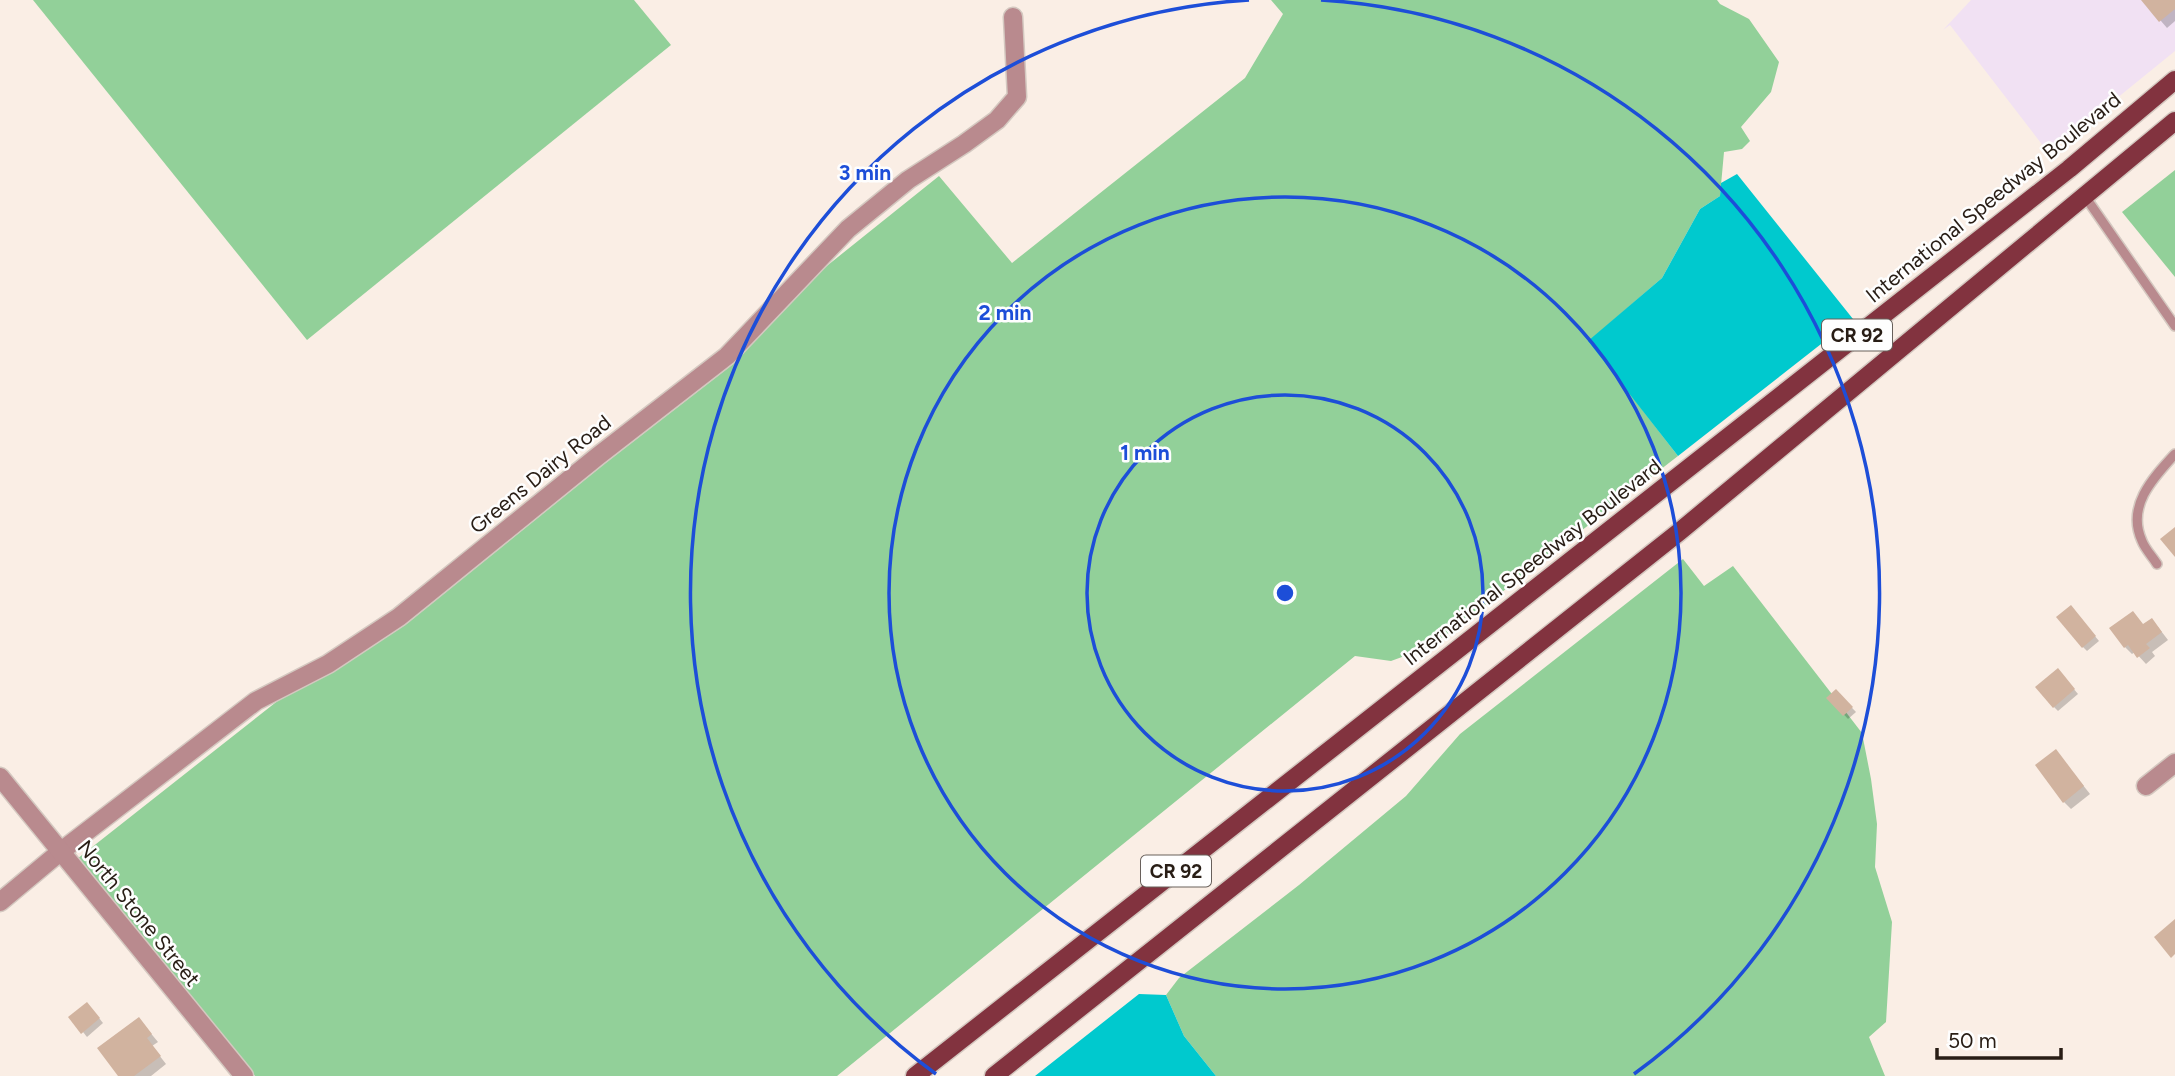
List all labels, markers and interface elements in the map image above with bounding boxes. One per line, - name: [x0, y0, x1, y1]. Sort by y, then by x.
- street label: International Speedway Boulevard: [1861, 86, 2125, 308]
- text: 3 min: [839, 160, 891, 185]
- text: 2 min: [979, 300, 1031, 325]
- road number: CR 92: [1822, 320, 1892, 350]
- street label: Greens Dairy Road: [464, 409, 616, 539]
- text: 1 min: [1120, 440, 1170, 465]
- street label: International Speedway Boulevard: [1398, 454, 1666, 670]
- centre of rings: [1273, 581, 1297, 605]
- street label: North Stone Street: [72, 835, 206, 991]
- road number: CR 92: [1141, 856, 1211, 886]
- scale bar: [1937, 1016, 2061, 1060]
- text: 50 m: [1948, 1028, 1997, 1053]

